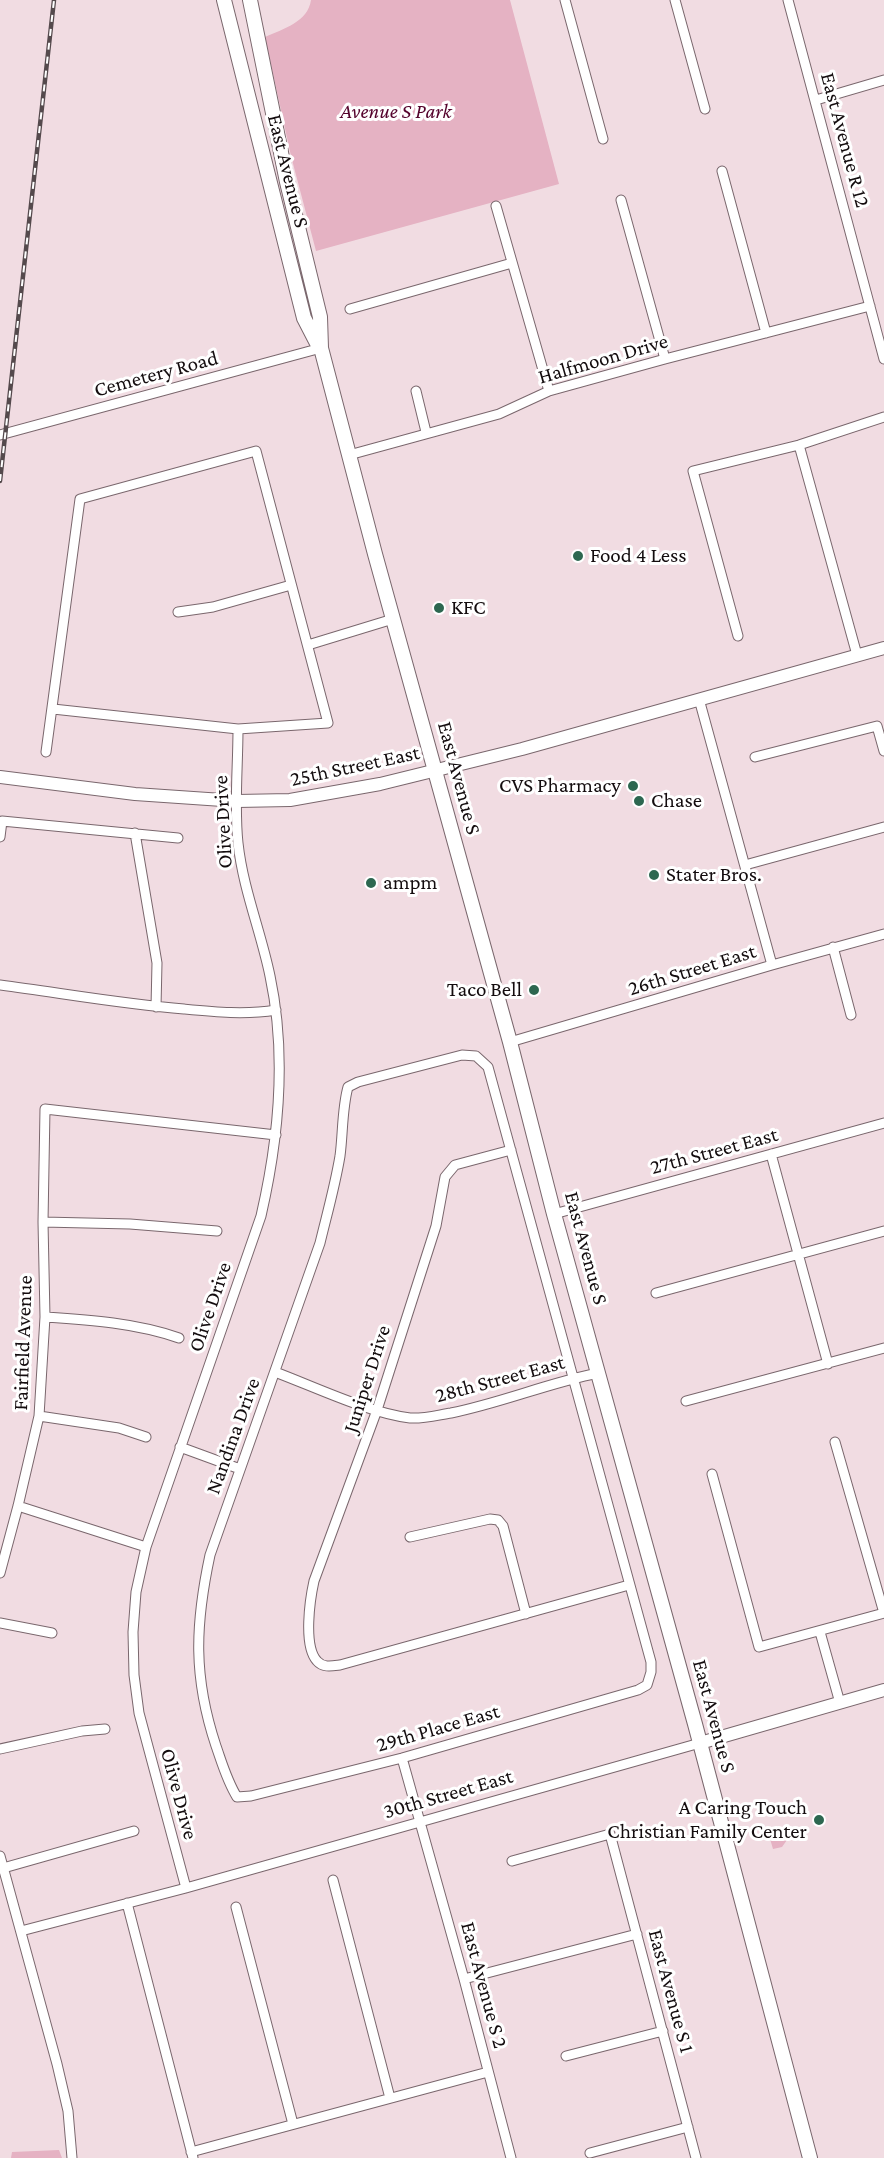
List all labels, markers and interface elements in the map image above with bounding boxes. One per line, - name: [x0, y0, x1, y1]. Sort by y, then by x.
- street label: East Avenue R 12: [815, 70, 875, 210]
- park label: Avenue S Park: [340, 99, 452, 125]
- street label: East Avenue S: [262, 112, 314, 230]
- street label: Halfmoon Drive: [535, 328, 671, 390]
- street label: Cemetery Road: [91, 345, 221, 403]
- place label: Food 4 Less: [590, 543, 687, 569]
- marker: Food 4 Less: [571, 549, 585, 563]
- place label: KFC: [451, 595, 486, 621]
- marker: KFC: [432, 601, 446, 615]
- street label: East Avenue S: [432, 719, 486, 837]
- street label: 25th Street East: [288, 740, 422, 792]
- place label: CVS Pharmacy: [499, 773, 621, 799]
- street label: Olive Drive: [208, 775, 238, 869]
- marker: CVS Pharmacy: [626, 779, 640, 793]
- place label: Chase: [651, 788, 702, 814]
- marker: Chase: [632, 794, 646, 808]
- place label: Stater Bros.: [666, 862, 762, 888]
- marker: Stater Bros.: [647, 868, 661, 882]
- place label: ampm: [383, 870, 437, 896]
- marker: ampm: [364, 876, 378, 890]
- street label: 26th Street East: [625, 939, 759, 1001]
- place label: Taco Bell: [447, 977, 522, 1003]
- marker: Taco Bell: [527, 983, 541, 997]
- street label: 27th Street East: [648, 1122, 780, 1180]
- street label: East Avenue S: [559, 1189, 613, 1307]
- street label: Olive Drive: [183, 1259, 237, 1355]
- street label: Fairfield Avenue: [8, 1275, 38, 1411]
- street label: Juniper Drive: [338, 1322, 396, 1436]
- street label: 28th Street East: [433, 1350, 567, 1408]
- street label: Nandina Drive: [200, 1374, 266, 1498]
- street label: East Avenue S: [687, 1657, 741, 1775]
- street label: 29th Place East: [374, 1698, 502, 1758]
- street label: Olive Drive: [155, 1746, 203, 1842]
- street label: 30th Street East: [380, 1763, 516, 1825]
- place label: A Caring Touch Christian Family Center: [607, 1795, 807, 1845]
- marker: A Caring Touch Christian Family Center: [812, 1813, 826, 1827]
- street label: East Avenue S 2: [455, 1919, 513, 2051]
- street label: East Avenue S 1: [642, 1927, 700, 2055]

